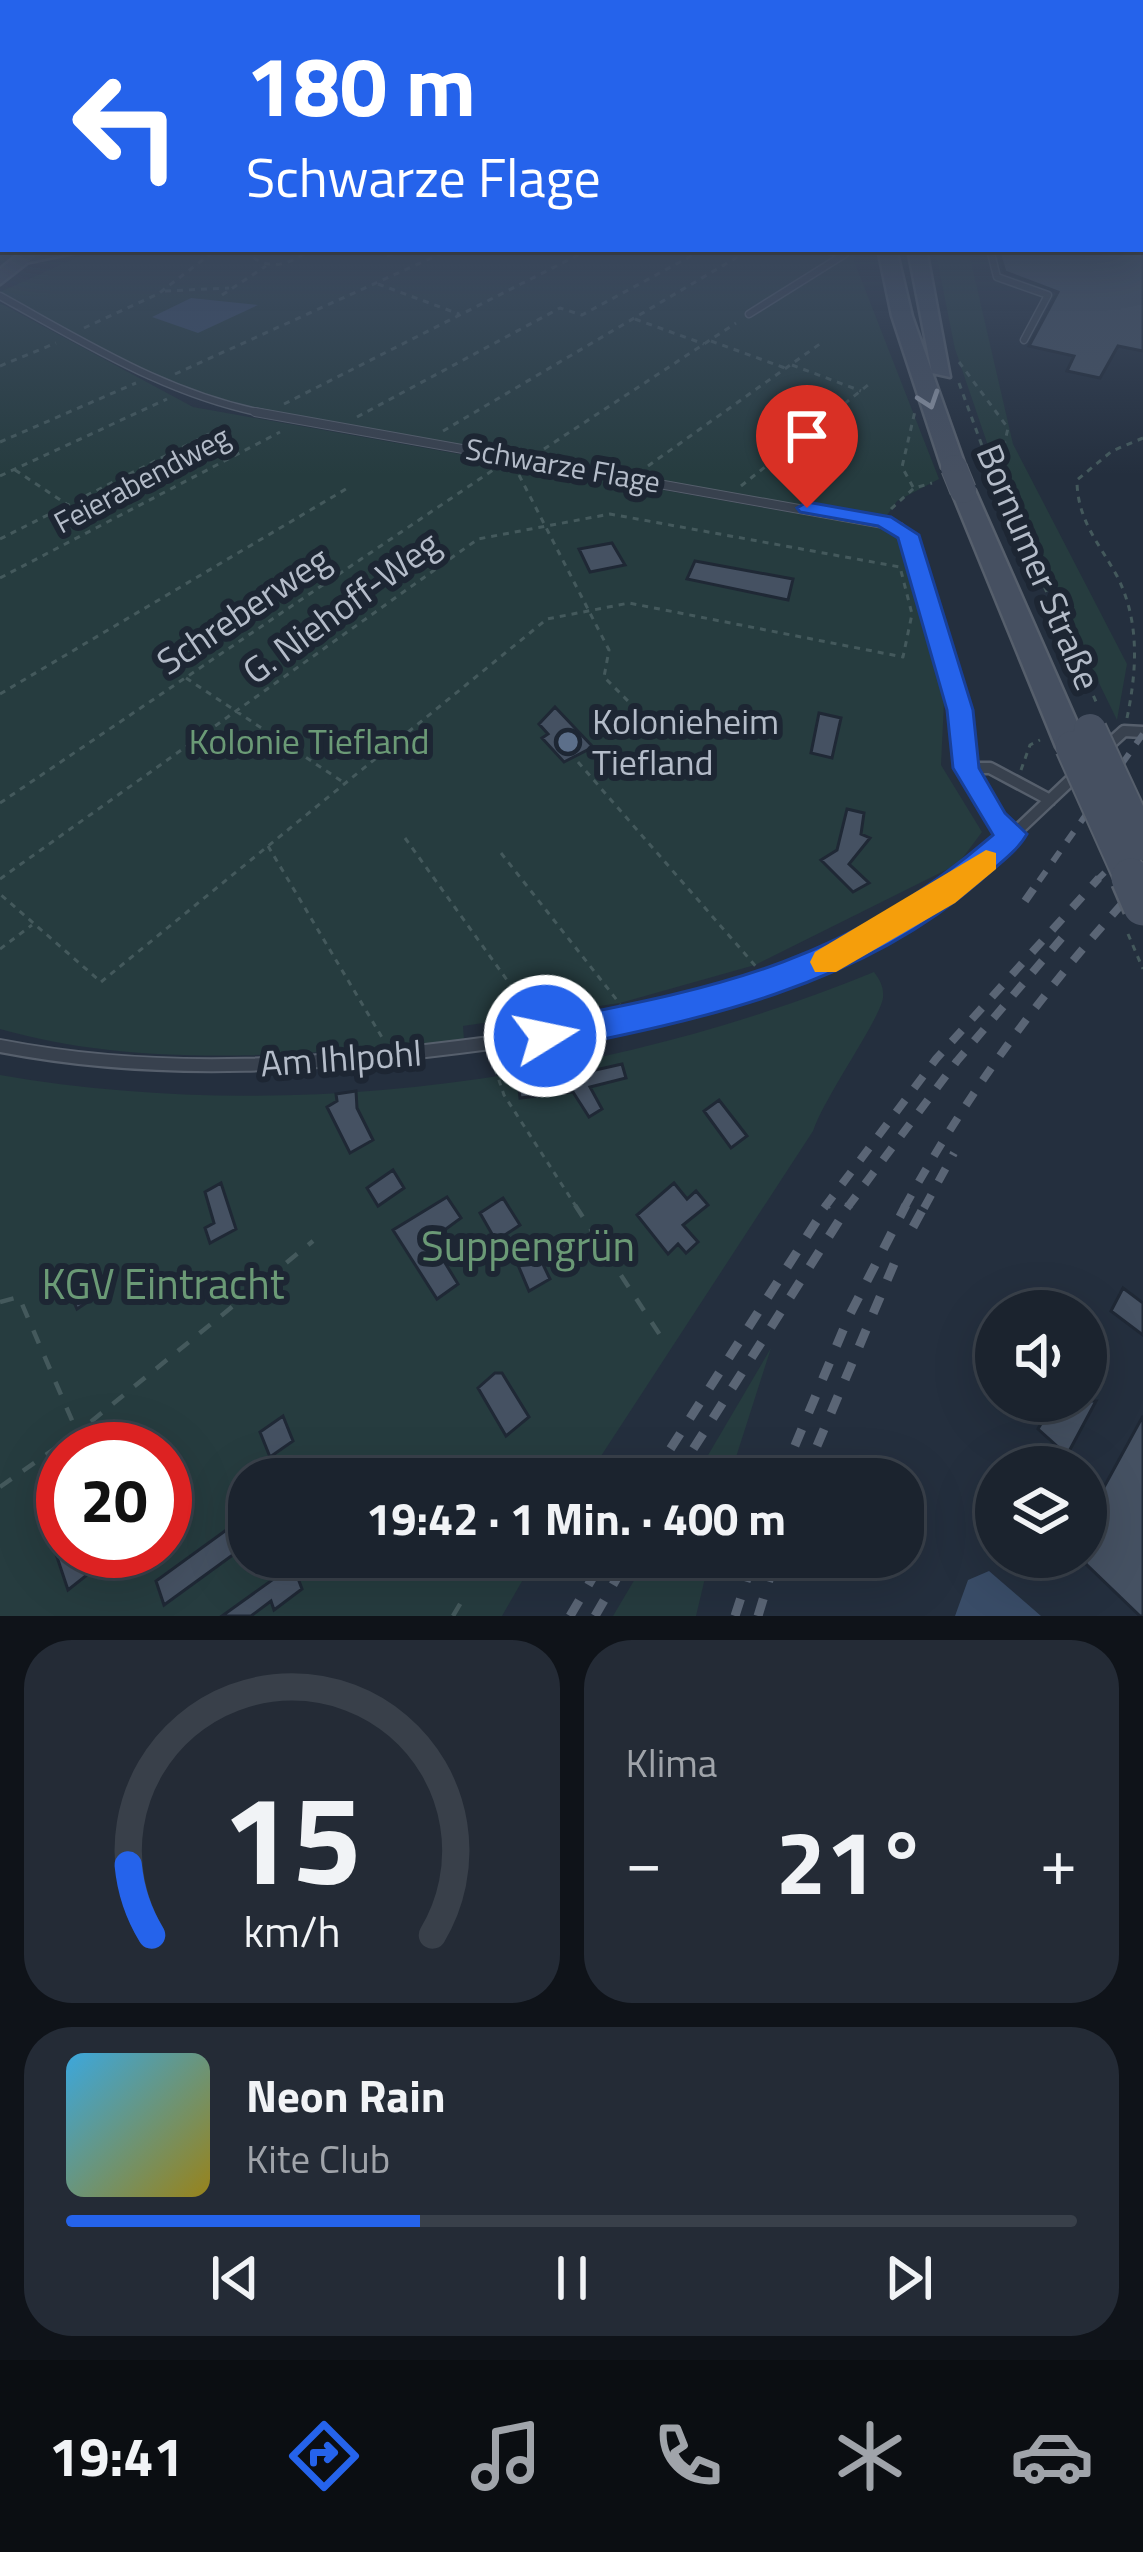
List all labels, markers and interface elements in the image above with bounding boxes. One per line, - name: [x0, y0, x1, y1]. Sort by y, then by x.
- text: 180 m: [246, 21, 476, 149]
- icon: left: [48, 48, 204, 204]
- text: Schwarze Flage: [246, 136, 601, 218]
- pin: [756, 385, 858, 508]
- one-way arrow: [915, 388, 939, 409]
- icon: arrive: [774, 403, 840, 469]
- street label: Feierabendweg: [45, 413, 238, 545]
- street label: Schwarze Flage: [462, 425, 664, 505]
- street label: Bornumer Straße: [963, 436, 1116, 698]
- street label: G. Niehoff-Weg: [231, 516, 451, 697]
- street label: Schreberweg: [145, 531, 340, 688]
- place label: Kolonieheim Tiefland: [592, 693, 779, 789]
- park label: Kolonie Tiefland: [188, 713, 430, 768]
- marker: Kolonieheim Tiefland: [555, 729, 581, 755]
- position arrow: [482, 973, 608, 1099]
- street label: Am Ihlpohl: [258, 1024, 423, 1091]
- park label: Suppengrün: [421, 1213, 635, 1277]
- park label: KGV Eintracht: [41, 1251, 285, 1315]
- map controls: [975, 1290, 1107, 1578]
- button: sound: [975, 1290, 1107, 1422]
- speed limit sign: 20: [36, 1422, 192, 1578]
- button: layers: [975, 1446, 1107, 1578]
- text: 19:42 · 1 Min. · 400 m: [366, 1484, 786, 1552]
- text: Klima: [626, 1733, 717, 1792]
- text: 15: [222, 1743, 362, 1932]
- text: 21°: [776, 1792, 927, 1929]
- text: −: [626, 1810, 662, 1911]
- text: +: [1040, 1810, 1077, 1911]
- text: km/h: [243, 1897, 340, 1963]
- text: Neon Rain: [246, 2061, 446, 2129]
- text: Kite Club: [246, 2129, 390, 2188]
- icon: previous: [202, 2245, 268, 2311]
- icon: pause: [539, 2245, 605, 2311]
- icon: next: [876, 2245, 942, 2311]
- icon: directions: [282, 2414, 366, 2498]
- icon: music: [464, 2414, 548, 2498]
- icon: phone: [646, 2414, 730, 2498]
- icon: climate: [828, 2414, 912, 2498]
- icon: car: [1010, 2414, 1094, 2498]
- text: 19:41: [49, 2415, 184, 2497]

